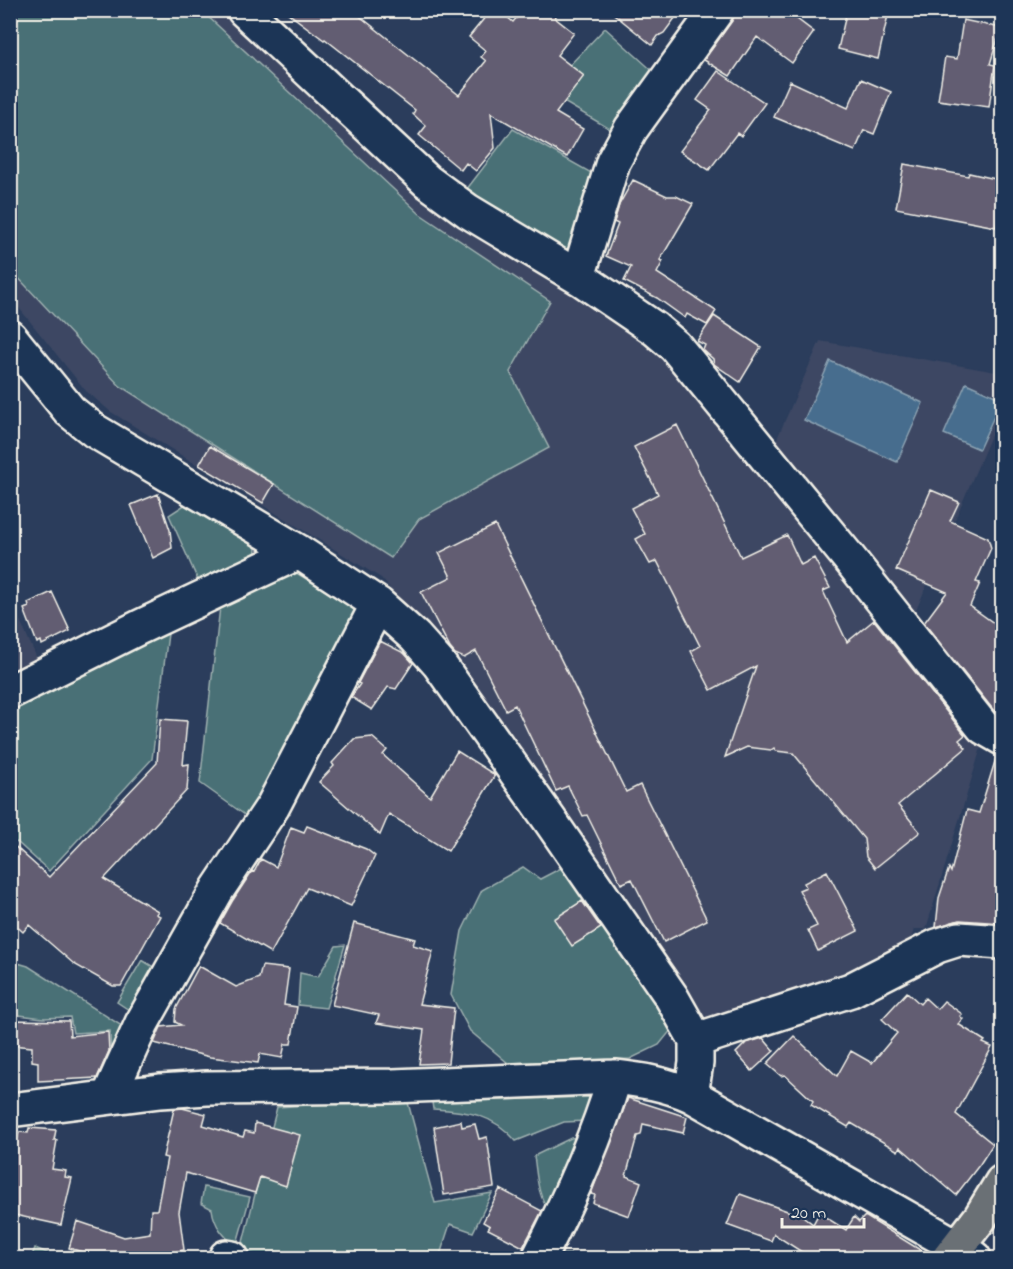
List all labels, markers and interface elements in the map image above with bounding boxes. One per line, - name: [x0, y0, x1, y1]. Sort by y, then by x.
- scale bar: [782, 1191, 864, 1229]
- text: 20 m: [791, 1201, 826, 1227]

